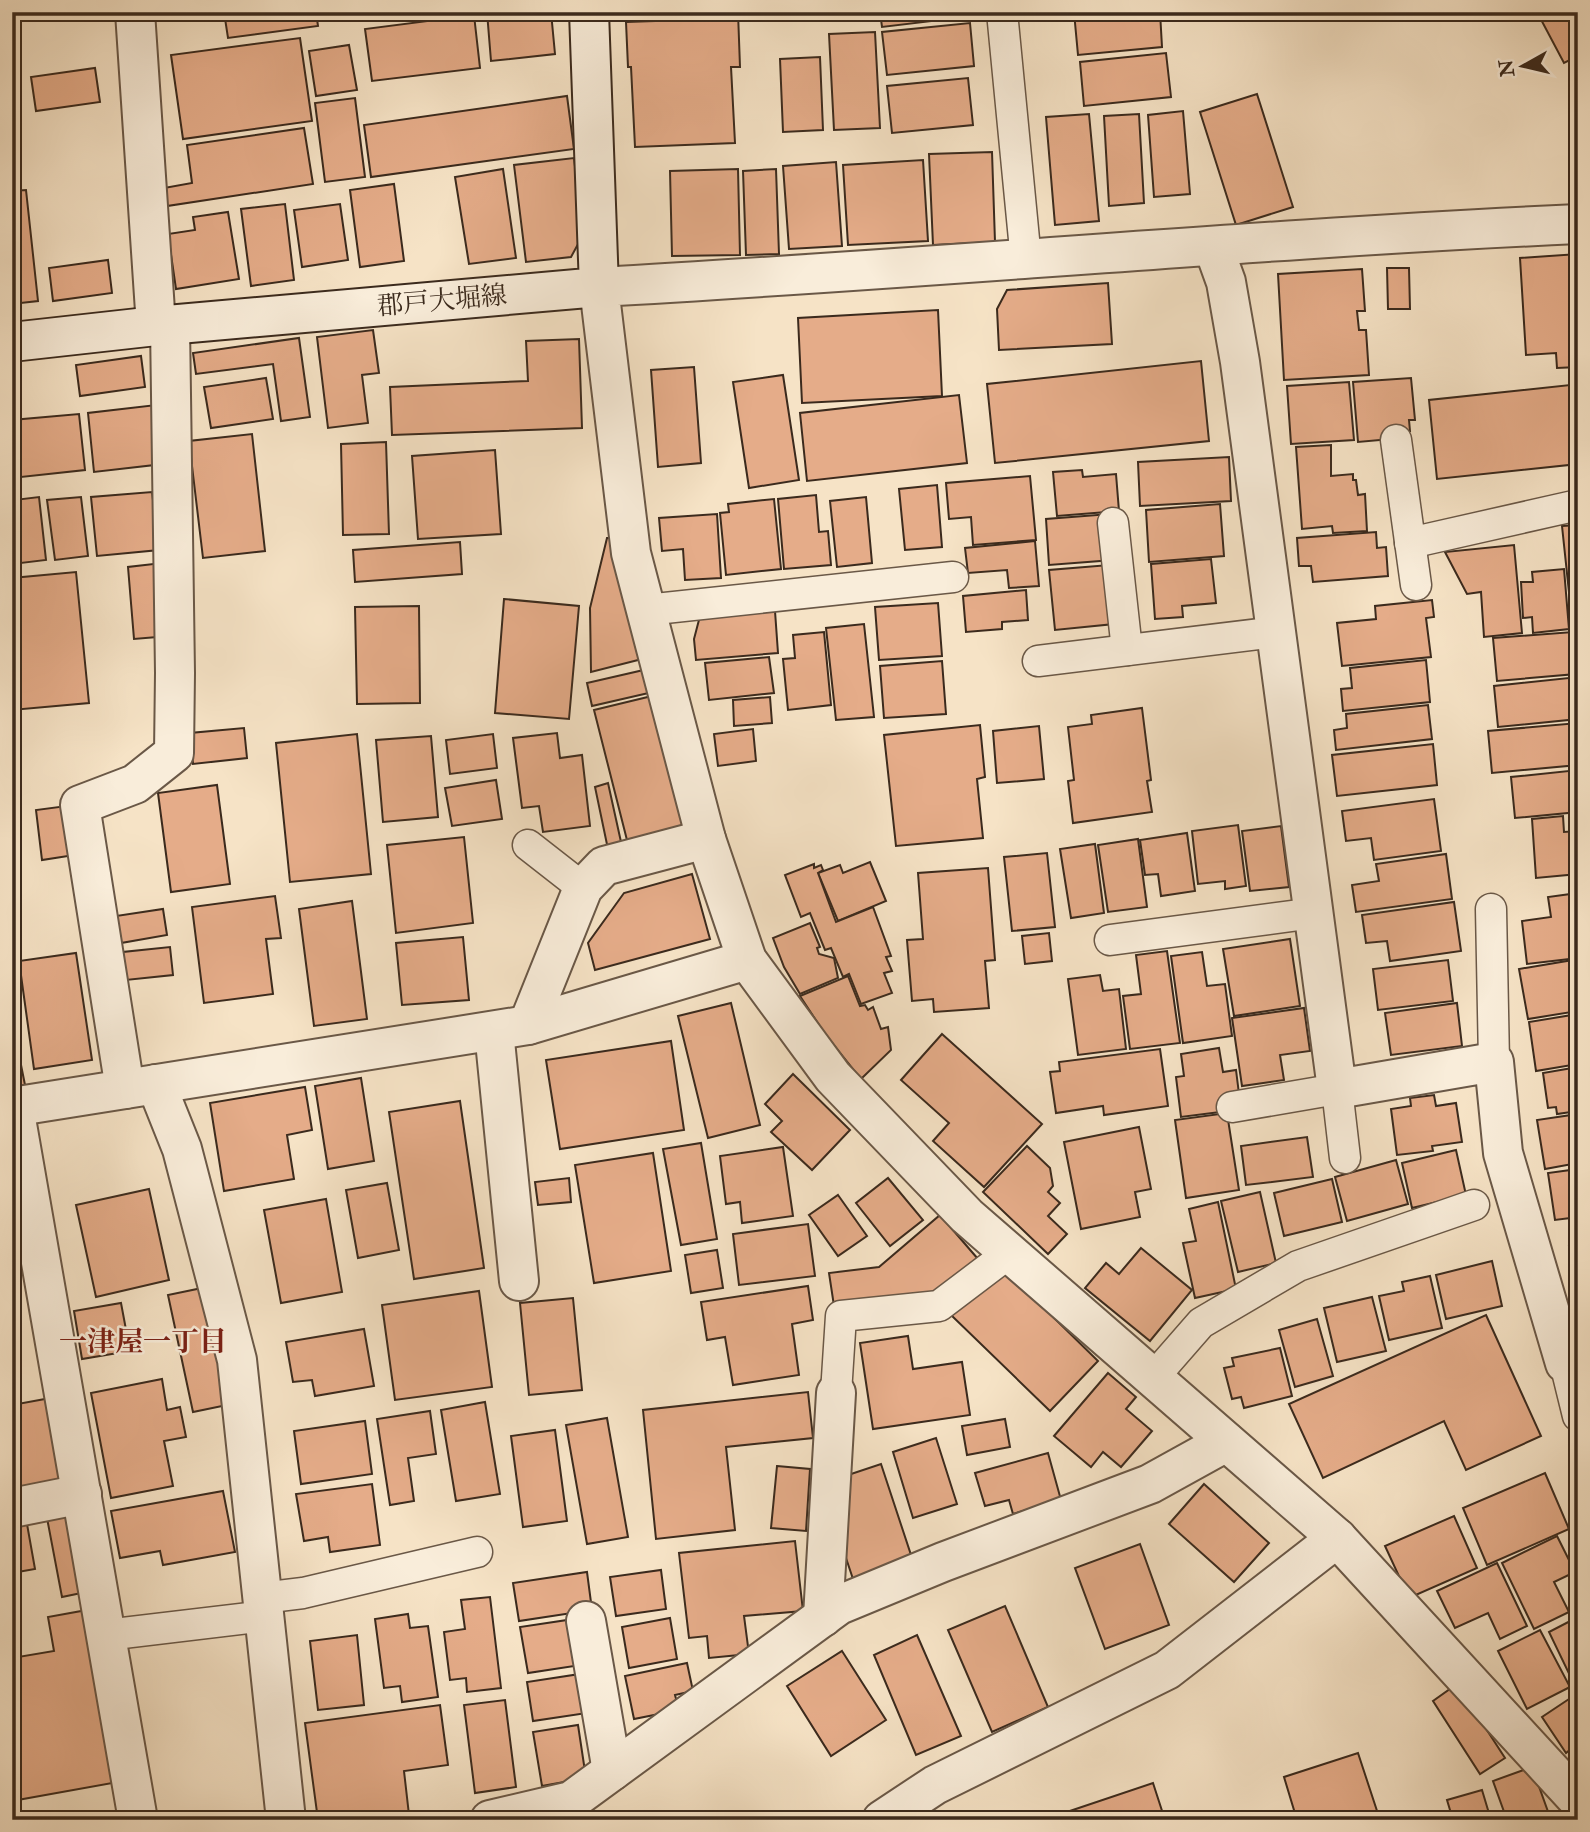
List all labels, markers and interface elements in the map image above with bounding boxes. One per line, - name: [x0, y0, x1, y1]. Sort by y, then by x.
- north arrow: [1488, 32, 1558, 102]
- text: N: [1494, 57, 1520, 79]
- street label: 郡戸大堀線: [376, 279, 508, 323]
- district label: 一津屋一丁目: [59, 1325, 227, 1360]

